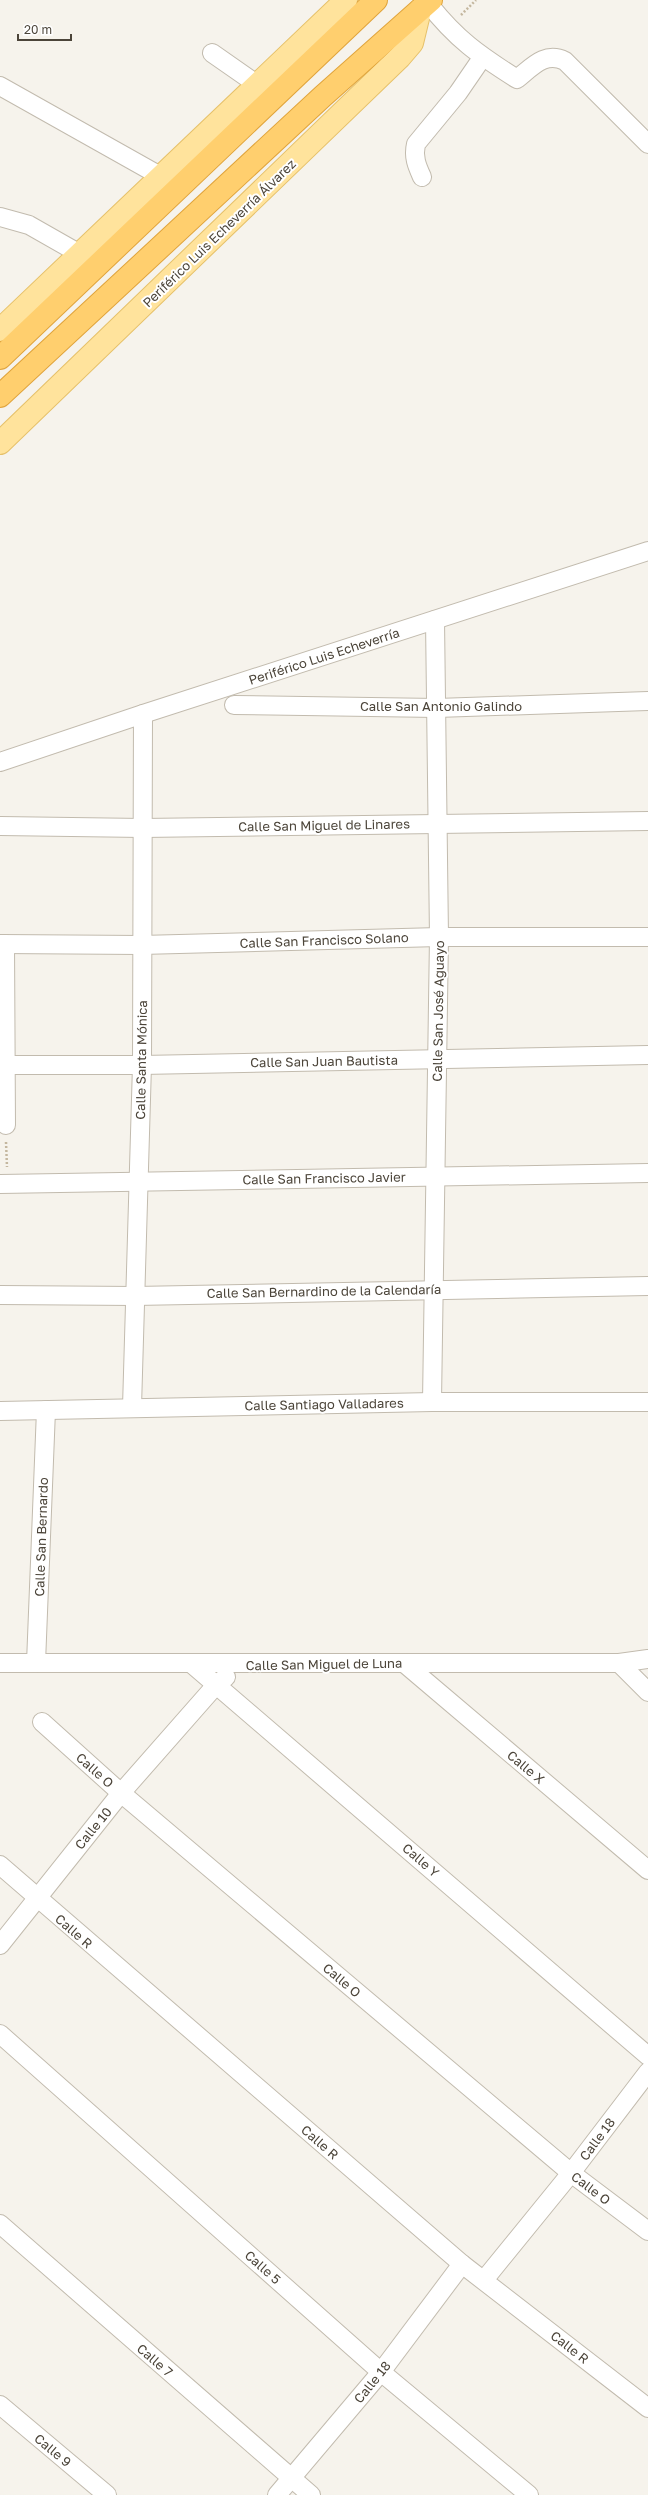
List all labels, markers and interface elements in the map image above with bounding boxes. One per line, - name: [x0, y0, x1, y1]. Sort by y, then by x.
- scale bar: [18, 16, 71, 42]
- text: 20 m: [24, 22, 52, 37]
- street label: Periférico Luis Echeverría Álvarez: [139, 155, 299, 311]
- street label: Periférico Luis Echeverría: [247, 624, 401, 688]
- street label: Calle San Antonio Galindo: [360, 698, 522, 714]
- street label: Calle San Miguel de Linares: [238, 815, 410, 834]
- street label: Calle San Francisco Solano: [239, 929, 409, 951]
- street label: Calle San José Aguayo: [429, 940, 447, 1082]
- street label: Calle Santa Mónica: [132, 1000, 150, 1120]
- street label: Calle San Juan Bautista: [250, 1052, 398, 1070]
- street label: Calle San Francisco Javier: [242, 1169, 406, 1187]
- street label: Calle San Bernardino de la Calendaría: [207, 1281, 441, 1301]
- street label: Calle Santiago Valladares: [244, 1395, 404, 1413]
- street label: Calle San Bernardo: [31, 1477, 51, 1597]
- street label: Calle San Miguel de Luna: [246, 1655, 402, 1673]
- street label: Calle X: [504, 1747, 548, 1787]
- street label: Calle O: [73, 1749, 117, 1791]
- street label: Calle 10: [71, 1804, 115, 1852]
- street label: Calle Y: [399, 1840, 443, 1881]
- street label: Calle R: [52, 1911, 96, 1952]
- street label: Calle O: [320, 1959, 364, 2001]
- street label: Calle 18: [576, 2114, 618, 2164]
- street label: Calle R: [298, 2122, 342, 2163]
- street label: Calle O: [568, 2168, 614, 2208]
- street label: Calle 5: [242, 2247, 284, 2287]
- street label: Calle R: [548, 2327, 592, 2367]
- street label: Calle 7: [134, 2340, 176, 2380]
- street label: Calle 18: [350, 2358, 394, 2406]
- street label: Calle 9: [31, 2430, 75, 2470]

